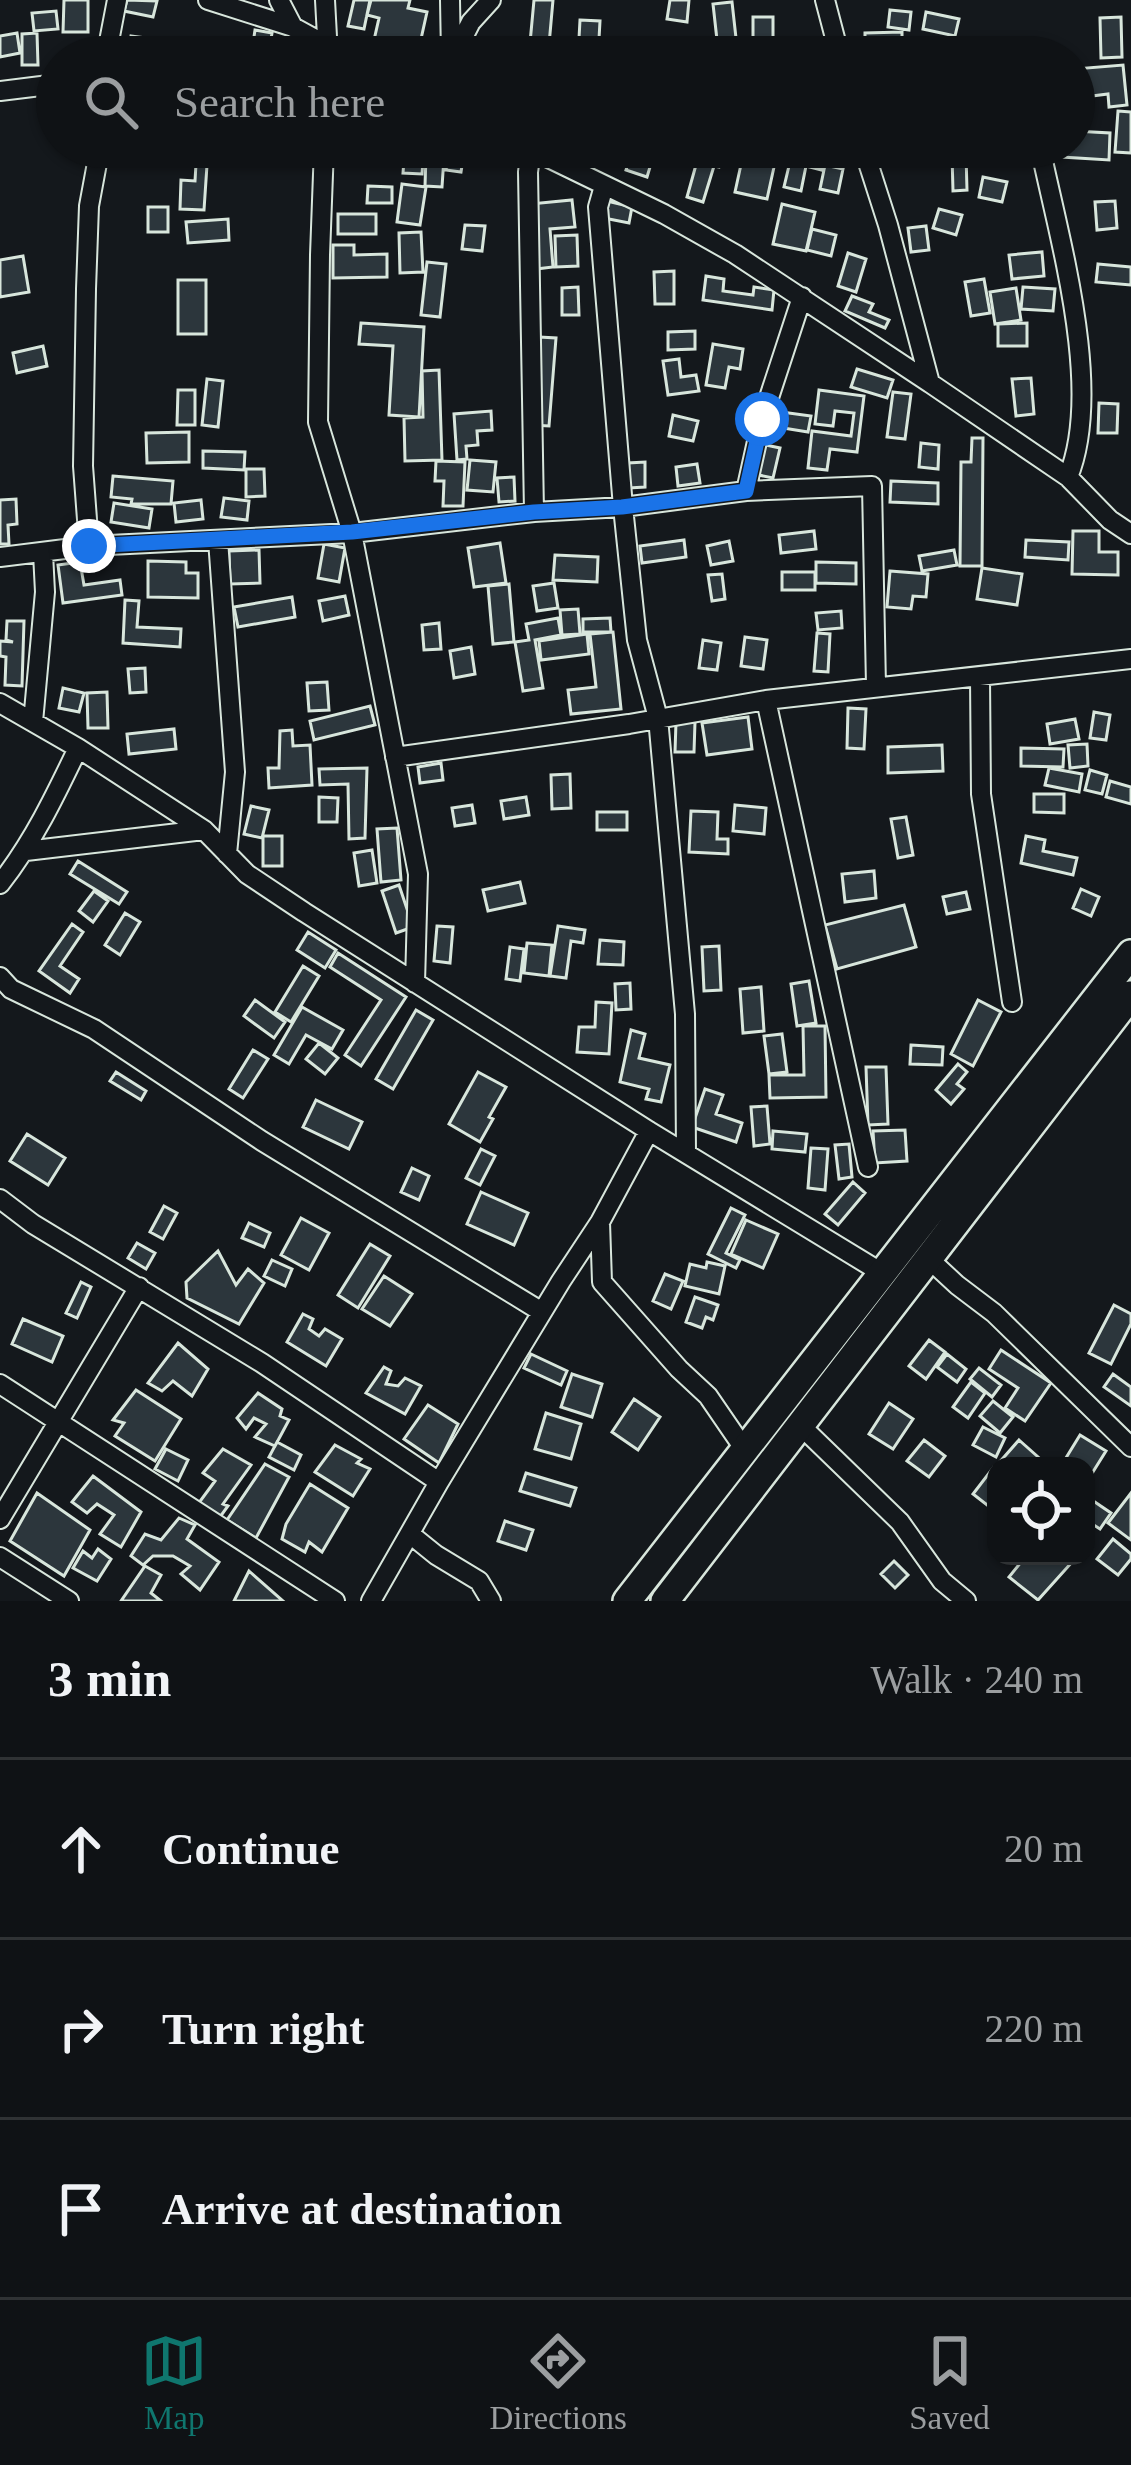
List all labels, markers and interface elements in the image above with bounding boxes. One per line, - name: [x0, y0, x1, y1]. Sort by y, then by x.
- search box: [36, 36, 1095, 168]
- icon: search: [78, 69, 144, 135]
- text: Search here: [174, 77, 385, 127]
- route start: [735, 392, 789, 446]
- route end: [62, 519, 116, 573]
- map controls: [987, 1457, 1095, 1565]
- button: locate: [987, 1457, 1095, 1565]
- text: 3 min: [48, 1651, 171, 1707]
- text: Walk · 240 m: [871, 1658, 1083, 1701]
- icon: ahead: [48, 1816, 114, 1882]
- text: Continue: [162, 1824, 340, 1874]
- text: 20 m: [1004, 1827, 1083, 1870]
- icon: right: [48, 1996, 114, 2062]
- text: Turn right: [162, 2004, 364, 2054]
- text: 220 m: [984, 2007, 1083, 2050]
- icon: arrive: [48, 2176, 114, 2242]
- text: Arrive at destination: [162, 2184, 562, 2234]
- tab: Map: [141, 2328, 207, 2437]
- tab: Directions: [489, 2328, 627, 2437]
- tab: Saved: [909, 2328, 990, 2437]

